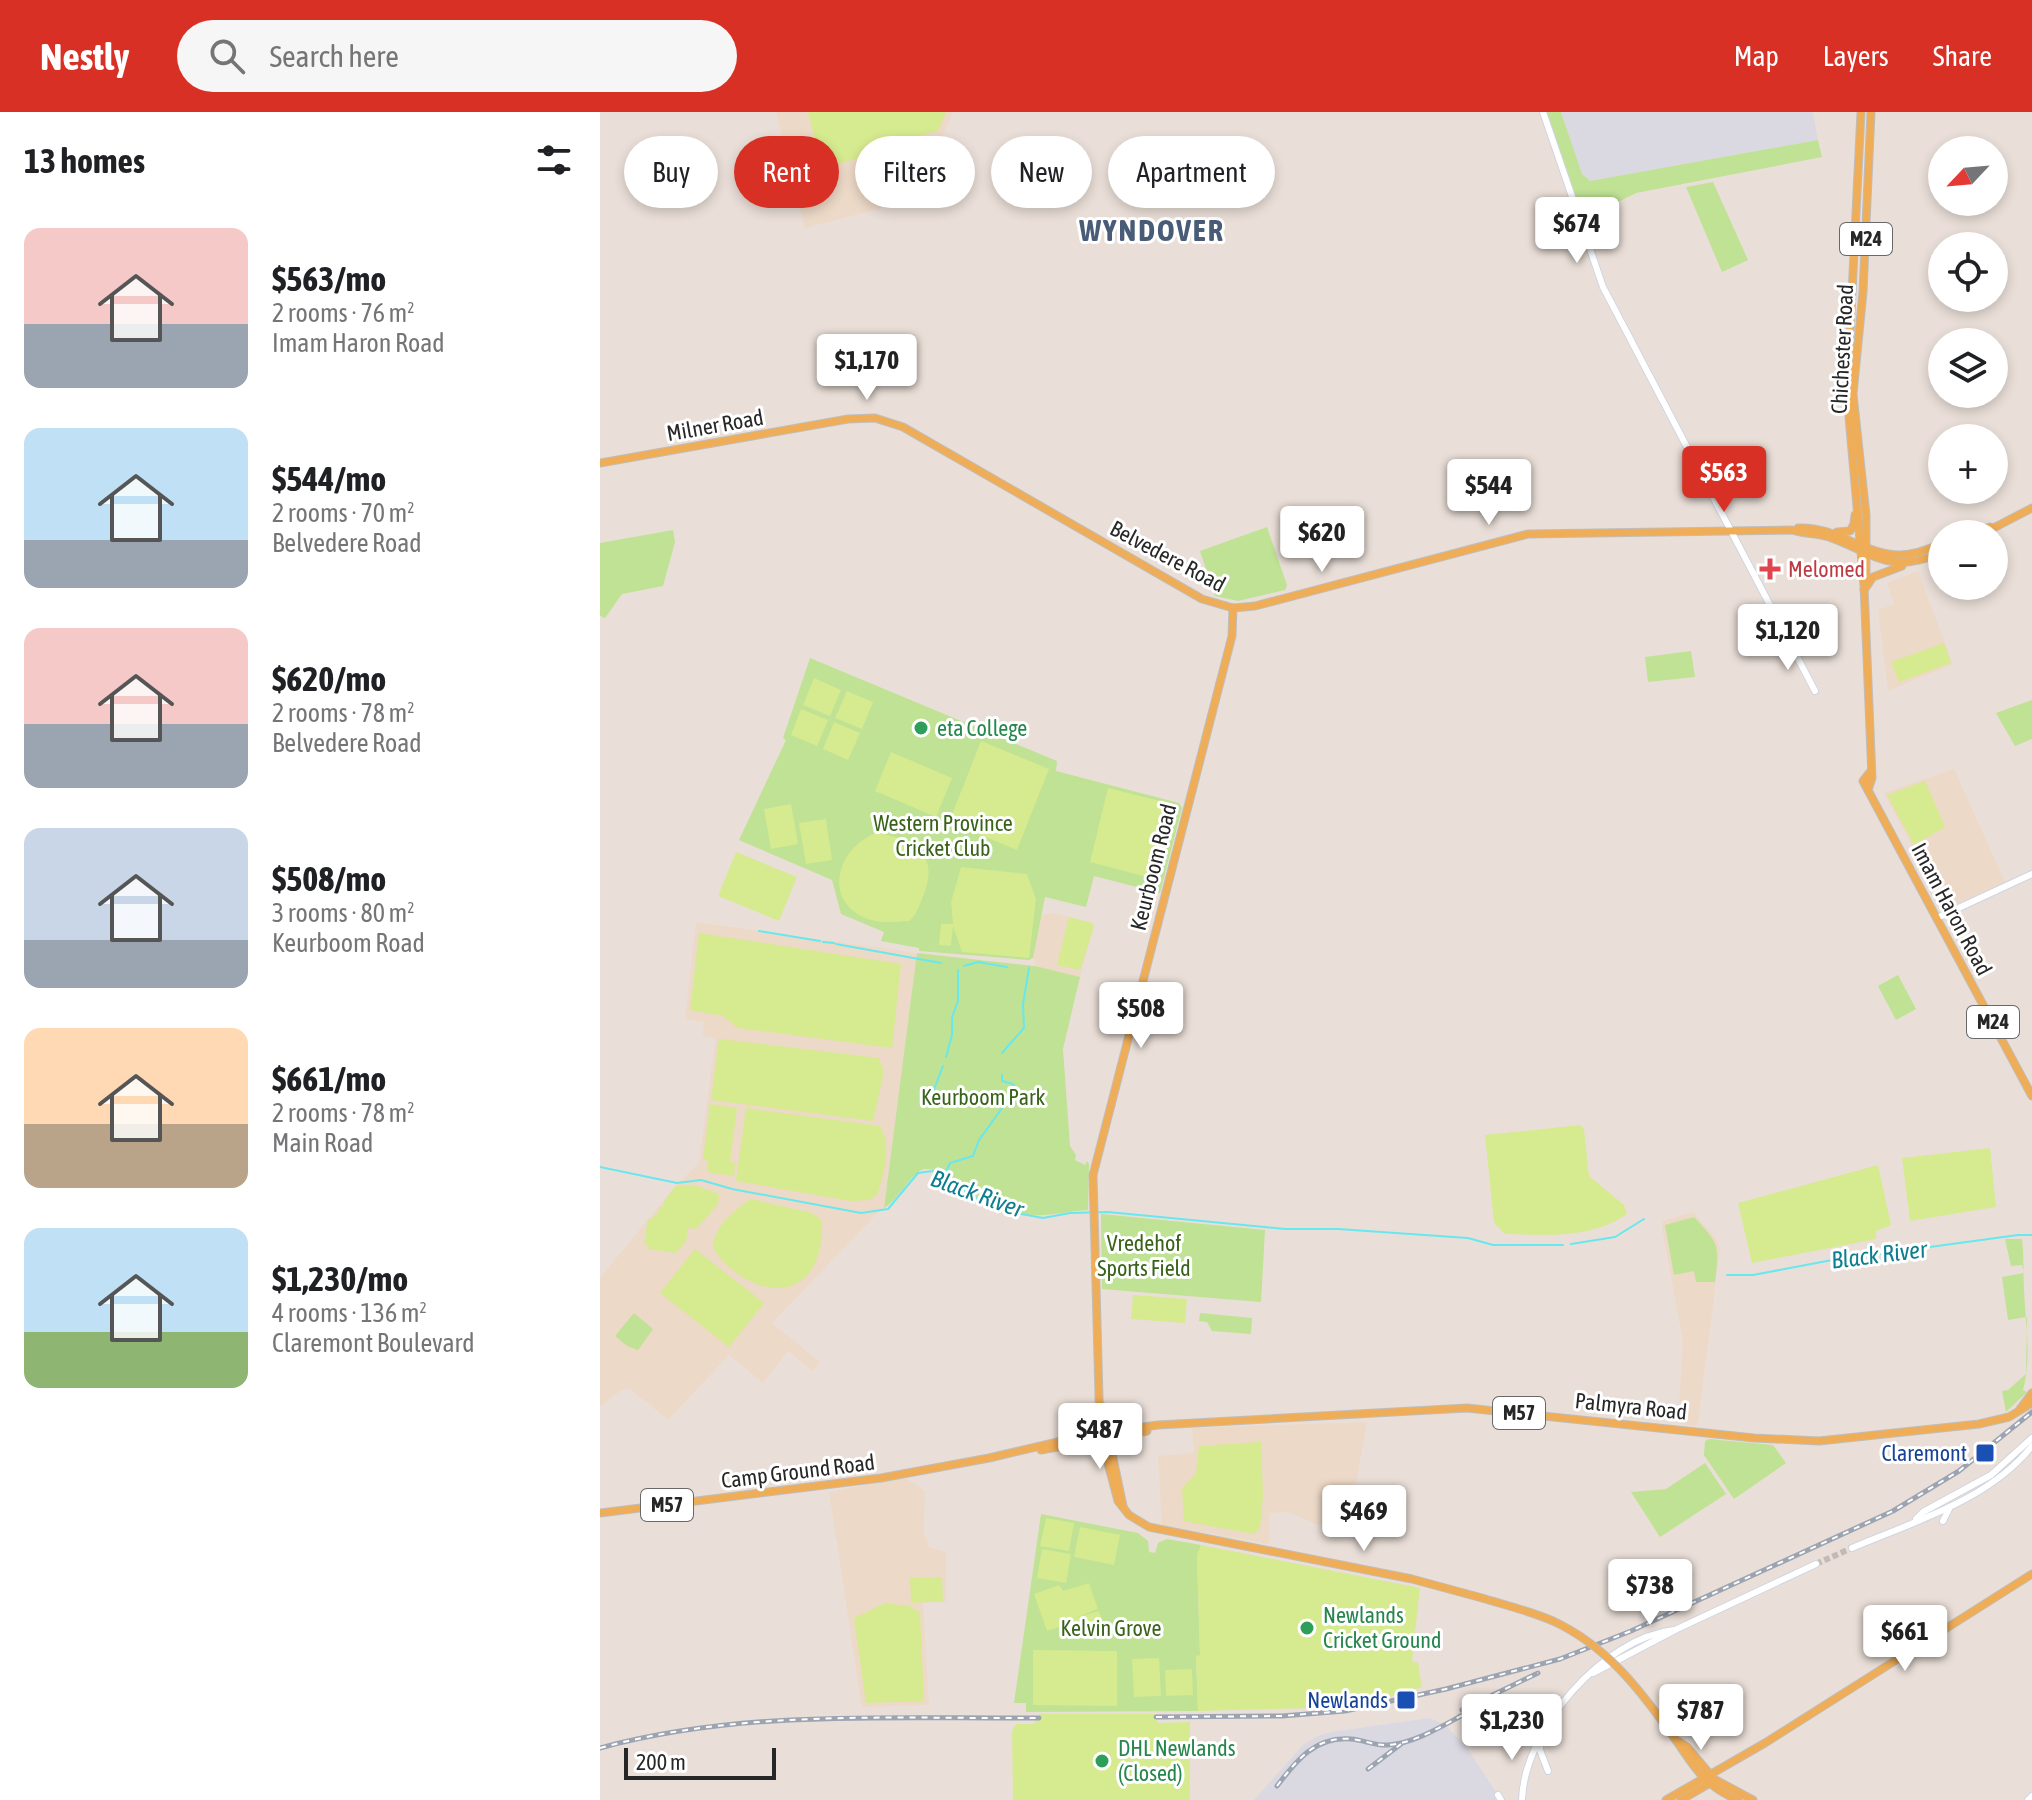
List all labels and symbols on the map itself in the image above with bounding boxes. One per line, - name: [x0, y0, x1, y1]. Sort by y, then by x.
- north arrow: [1928, 136, 2008, 216]
- pin: $674: [1530, 197, 1624, 265]
- district label: WYNDOVER: [1078, 213, 1225, 247]
- road number: M24: [1840, 223, 1892, 255]
- street label: Chichester Road: [1826, 284, 1858, 414]
- pin: $1,170: [802, 334, 932, 402]
- street label: Milner Road: [665, 404, 765, 446]
- pin: $563: [1677, 446, 1771, 514]
- pin: $544: [1442, 459, 1536, 527]
- pin: $620: [1275, 506, 1369, 574]
- street label: Belvedere Road: [1106, 515, 1230, 597]
- place label: Melomed: [1788, 556, 1865, 582]
- marker: Melomed: [1759, 558, 1781, 580]
- pin: $1,120: [1723, 604, 1853, 672]
- place label: eta College: [937, 715, 1027, 741]
- marker: eta College: [912, 719, 930, 737]
- street label: Keurboom Road: [1125, 801, 1181, 933]
- park label: Western Province Cricket Club: [873, 810, 1013, 861]
- street label: Imam Haron Road: [1906, 838, 1998, 980]
- pin: $508: [1094, 982, 1188, 1050]
- road number: M24: [1967, 1006, 2019, 1038]
- park label: Keurboom Park: [921, 1084, 1045, 1110]
- water label: Black River: [927, 1164, 1028, 1223]
- park label: Vredehof Sports Field: [1097, 1230, 1191, 1281]
- water label: Black River: [1829, 1235, 1929, 1274]
- street label: Palmyra Road: [1574, 1387, 1688, 1425]
- road number: M57: [1493, 1397, 1545, 1429]
- pin: $487: [1053, 1403, 1147, 1471]
- place label: Claremont: [1881, 1440, 1967, 1466]
- marker: Claremont: [1974, 1442, 1996, 1464]
- street label: Camp Ground Road: [720, 1449, 876, 1493]
- pin: $469: [1317, 1485, 1411, 1553]
- road number: M57: [641, 1489, 693, 1521]
- pin: $738: [1603, 1559, 1697, 1627]
- place label: Newlands Cricket Ground: [1323, 1602, 1441, 1653]
- pin: $661: [1858, 1605, 1952, 1673]
- park label: Kelvin Grove: [1061, 1615, 1161, 1641]
- marker: Newlands Cricket Ground: [1298, 1619, 1316, 1637]
- pin: $787: [1654, 1684, 1748, 1752]
- place label: Newlands: [1307, 1687, 1388, 1713]
- marker: Newlands: [1395, 1689, 1417, 1711]
- pin: $1,230: [1447, 1694, 1577, 1762]
- place label: DHL Newlands (Closed): [1118, 1735, 1236, 1786]
- scale bar: [624, 1744, 776, 1780]
- marker: DHL Newlands (Closed): [1093, 1752, 1111, 1770]

